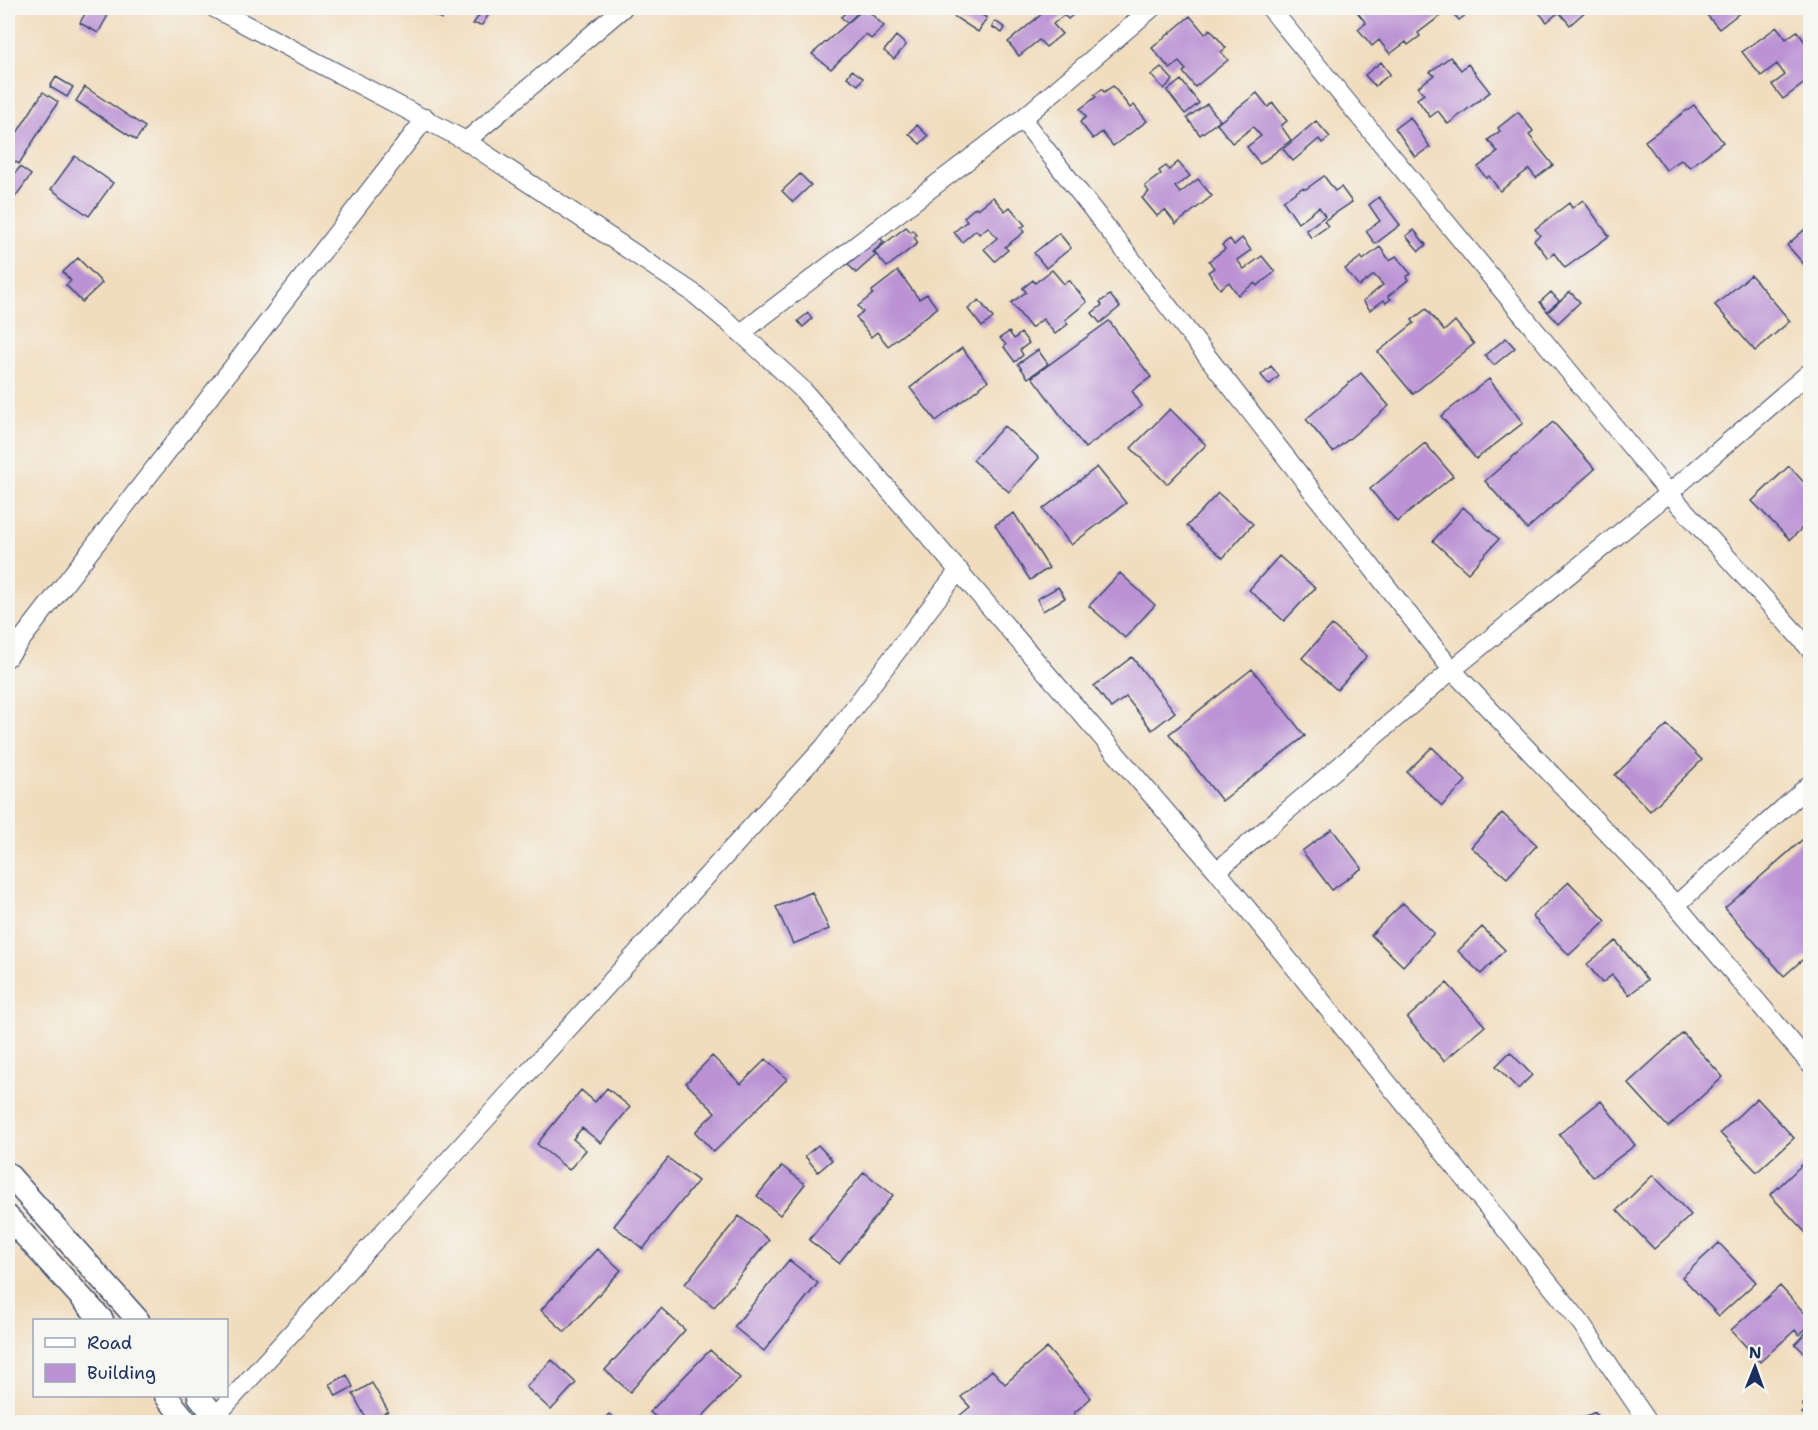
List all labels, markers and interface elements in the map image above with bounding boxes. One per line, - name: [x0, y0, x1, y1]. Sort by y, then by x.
- legend: [33, 1319, 228, 1397]
- text: Road: [87, 1331, 132, 1355]
- north arrow: [1725, 1337, 1785, 1397]
- text: N: [1749, 1342, 1762, 1363]
- text: Building: [87, 1361, 156, 1385]

